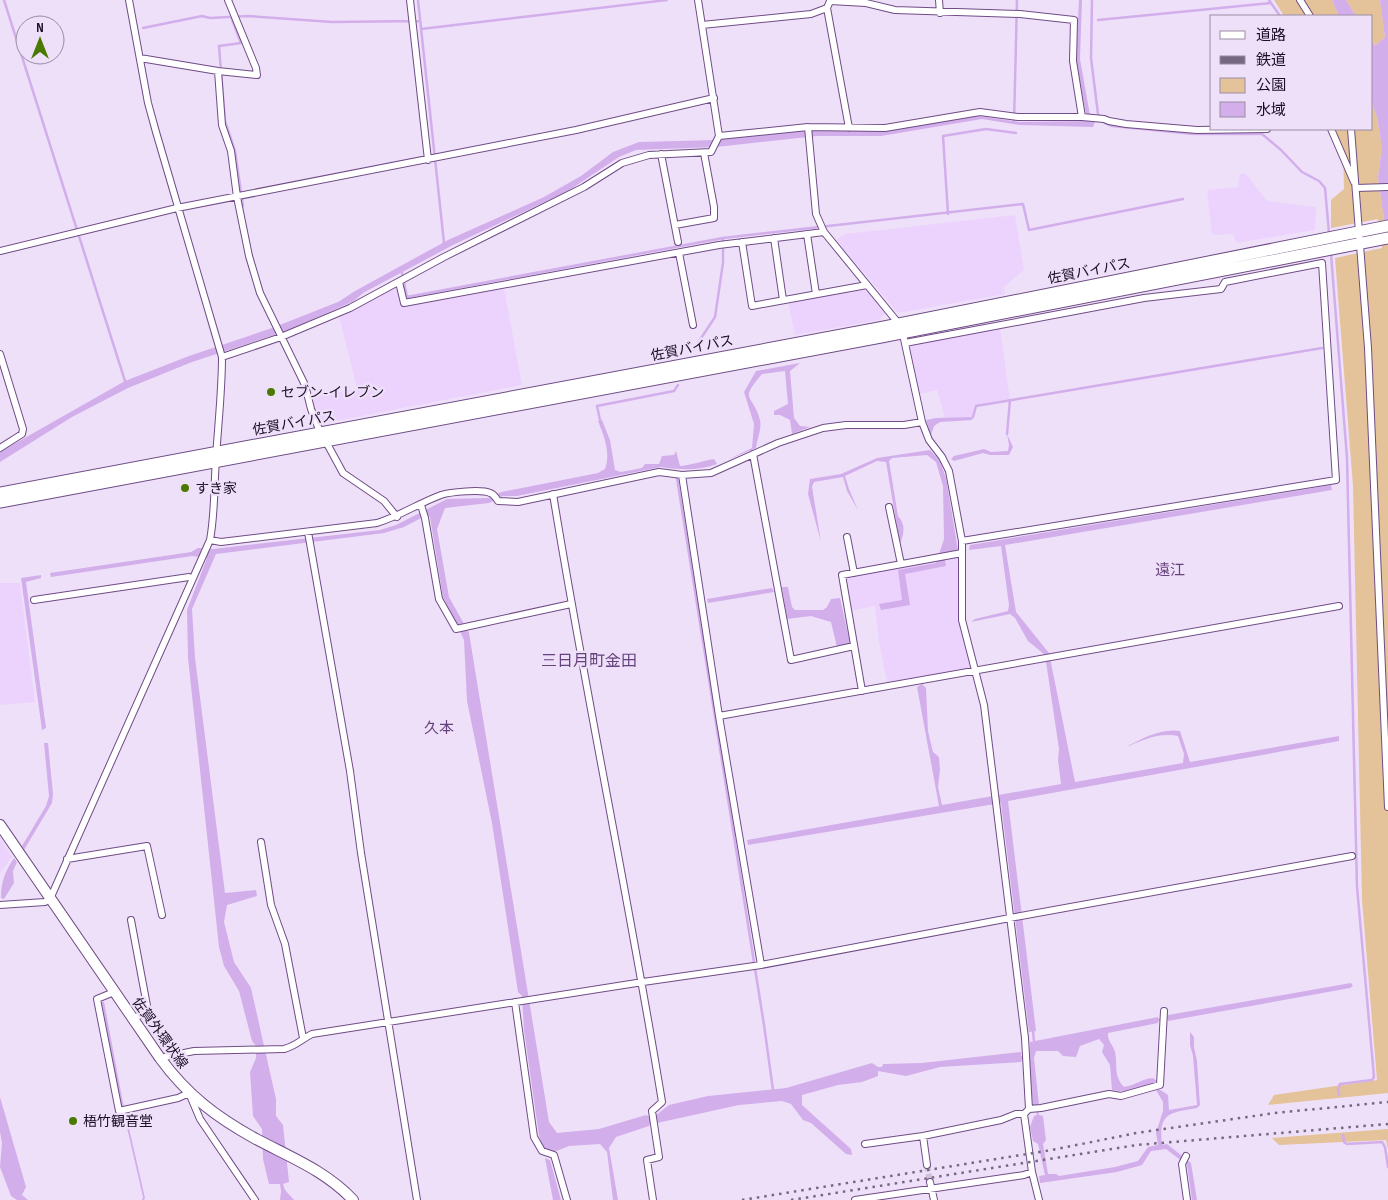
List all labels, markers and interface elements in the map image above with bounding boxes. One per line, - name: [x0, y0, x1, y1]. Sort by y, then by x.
- north arrow: [15, 15, 65, 65]
- legend: [1210, 15, 1373, 130]
- text: N: [36, 19, 44, 36]
- text: 道路: [1256, 26, 1286, 45]
- text: 鉄道: [1256, 51, 1286, 70]
- text: 公園: [1256, 76, 1286, 95]
- text: 水域: [1256, 101, 1286, 120]
- street label: 佐賀バイパス: [1046, 255, 1132, 287]
- street label: 佐賀バイパス: [649, 332, 735, 364]
- place label: セブン-イレブン: [281, 384, 384, 401]
- marker: セブン-イレブン: [265, 386, 277, 398]
- street label: 佐賀バイパス: [251, 407, 337, 439]
- place label: すき家: [195, 480, 237, 497]
- marker: すき家: [179, 482, 191, 494]
- district label: 遠江: [1155, 561, 1185, 580]
- district label: 三日月町金田: [541, 652, 637, 671]
- district label: 久本: [424, 719, 454, 738]
- street label: 佐賀外環状線: [128, 994, 192, 1072]
- place label: 梧竹観音堂: [83, 1113, 153, 1130]
- marker: 梧竹観音堂: [67, 1115, 79, 1127]

